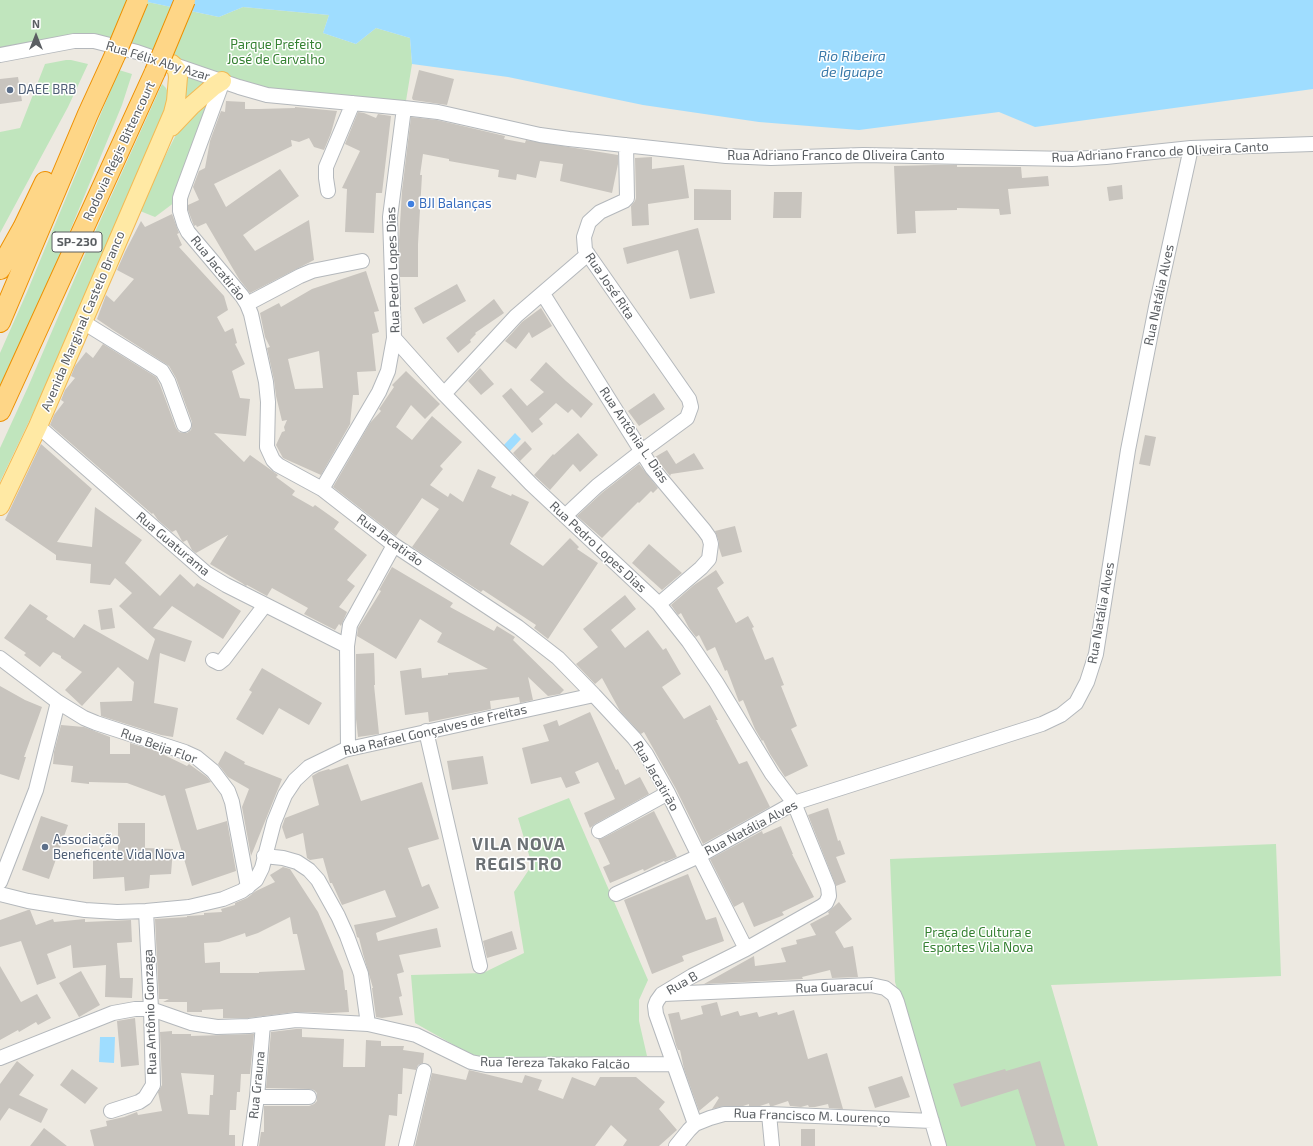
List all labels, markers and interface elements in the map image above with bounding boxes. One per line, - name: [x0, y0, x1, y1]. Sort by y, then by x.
- north arrow: [16, 16, 56, 56]
- text: N: [32, 17, 40, 30]
- park label: Parque Prefeito José de Carvalho: [227, 37, 325, 68]
- street label: Rua Félix Aby Azar: [104, 38, 212, 84]
- water label: Rio Ribeira de Iguape: [818, 48, 886, 80]
- street label: Rodovia Régis Bittencourt: [80, 79, 158, 223]
- place label: DAEE BRB: [18, 82, 76, 98]
- marker: DAEE BRB: [5, 85, 15, 95]
- street label: Rua Adriano Franco de Oliveira Canto: [1051, 139, 1269, 165]
- street label: Rua Adriano Franco de Oliveira Canto: [727, 148, 945, 164]
- place label: BJI Balanças: [419, 196, 492, 212]
- marker: BJI Balanças: [406, 199, 416, 209]
- street label: Rua Pedro Lopes Dias: [383, 207, 403, 333]
- street label: Avenida Marginal Castelo Branco: [38, 229, 128, 413]
- road number: SP-230: [52, 232, 102, 252]
- street label: Rua Jacatirão: [187, 233, 249, 303]
- street label: Rua Natália Alves: [1141, 243, 1177, 347]
- street label: Rua José Rita: [582, 250, 638, 322]
- street label: Rua Antônia L. Dias: [596, 384, 672, 486]
- street label: Rua Pedro Lopes Dias: [546, 498, 650, 596]
- street label: Rua Guaturama: [133, 509, 213, 579]
- street label: Rua Jacatirão: [354, 511, 426, 569]
- street label: Rua Natália Alves: [1084, 561, 1118, 665]
- street label: Rua Rafael Gonçalves de Freitas: [342, 701, 528, 759]
- street label: Rua Beija Flor: [119, 725, 199, 767]
- street label: Rua Jacatirão: [630, 738, 682, 814]
- street label: Rua Natália Alves: [702, 797, 800, 859]
- place label: Associação Beneficente Vida Nova: [53, 832, 185, 863]
- district label: VILA NOVA REGISTRO: [472, 834, 566, 874]
- marker: Associação Beneficente Vida Nova: [40, 842, 50, 852]
- park label: Praça de Cultura e Esportes Vila Nova: [923, 925, 1033, 956]
- street label: Rua Antônio Gonzaga: [140, 949, 160, 1075]
- street label: Rua B: [664, 968, 700, 998]
- street label: Rua Guaracuí: [795, 978, 873, 996]
- street label: Rua Grauna: [246, 1050, 268, 1120]
- street label: Rua Tereza Takako Falcão: [480, 1054, 630, 1072]
- street label: Rua Francisco M. Lourenço: [733, 1105, 891, 1127]

